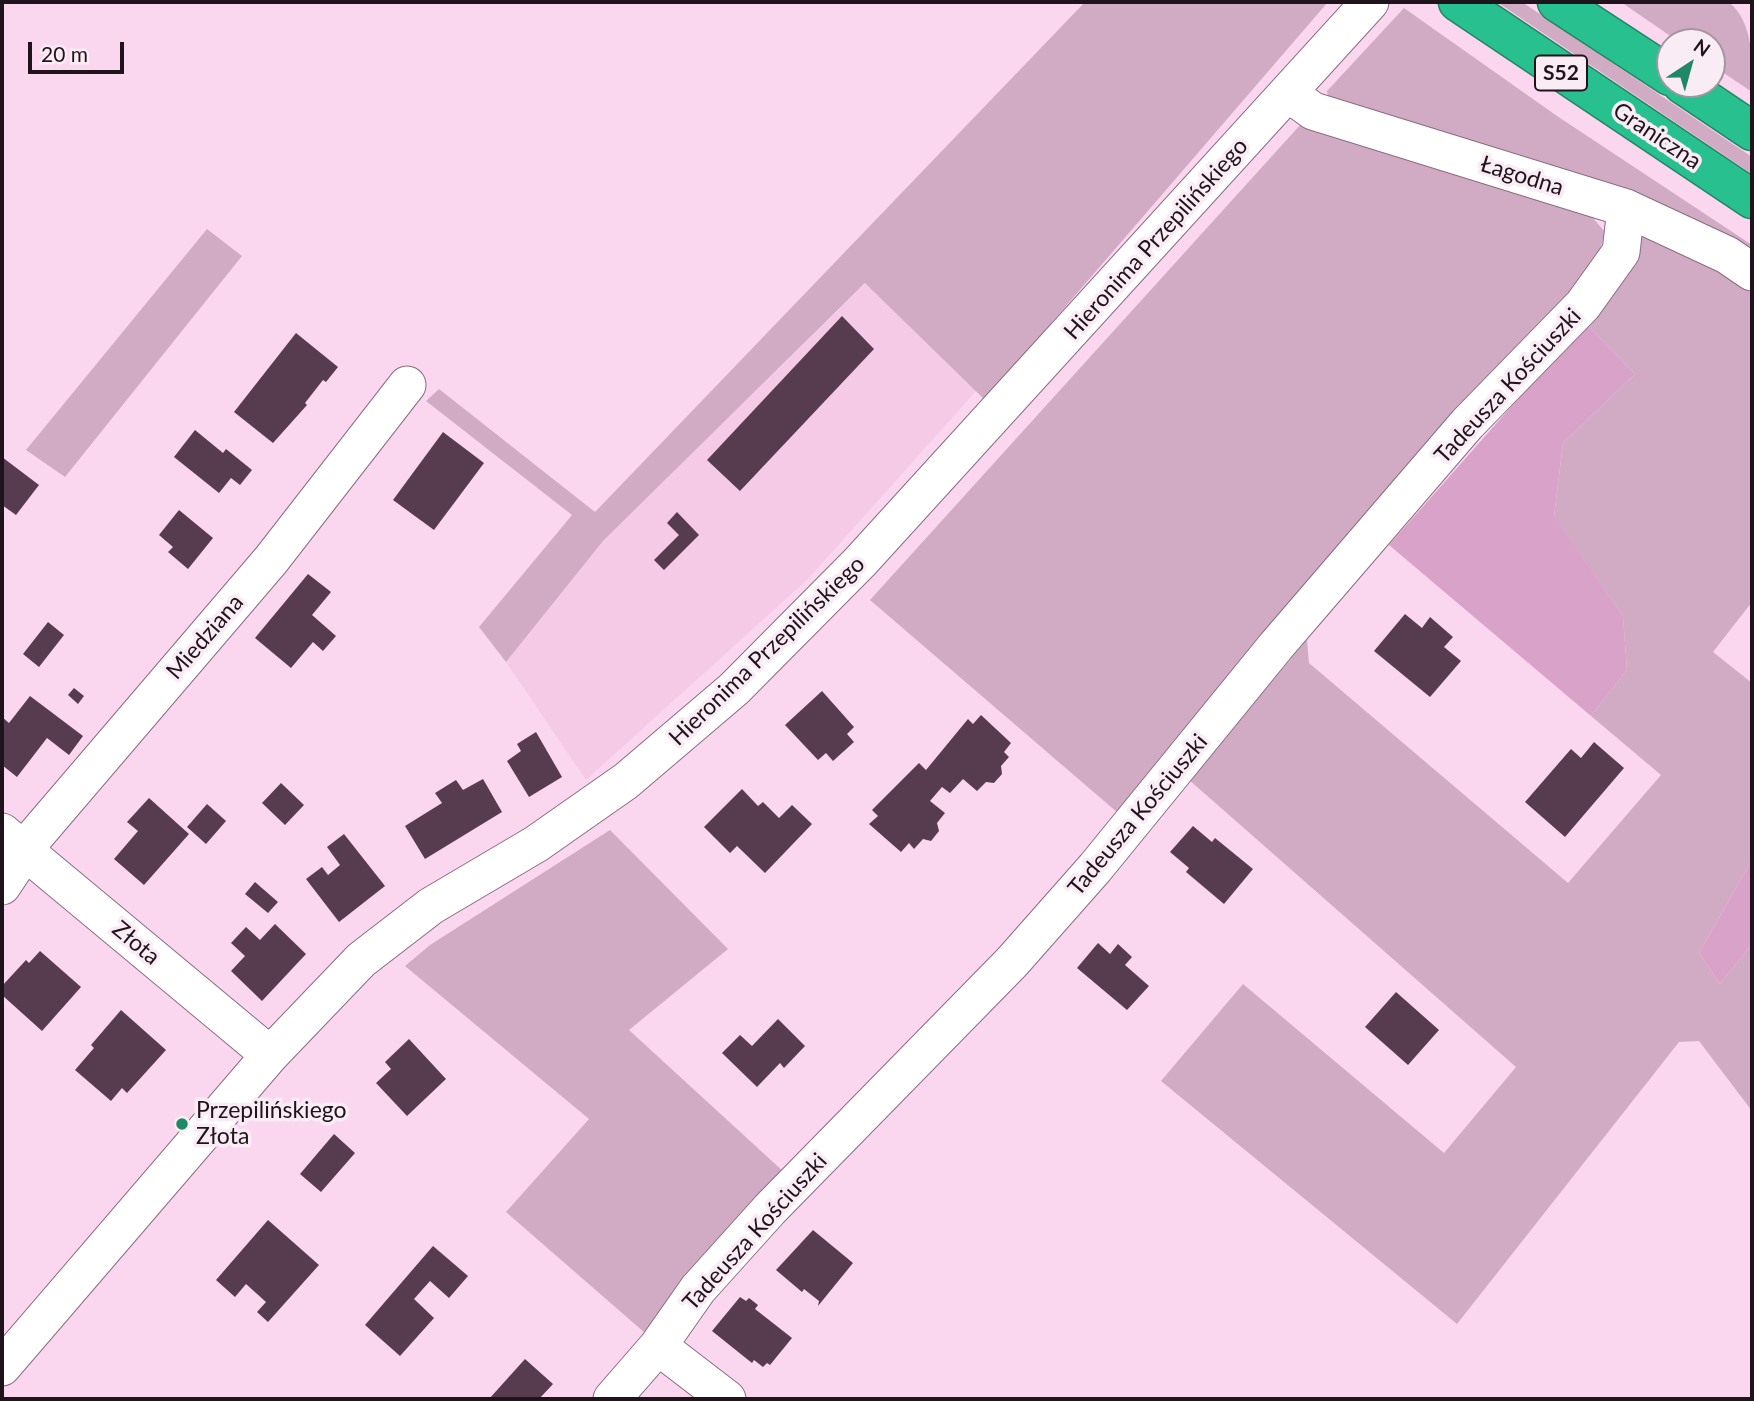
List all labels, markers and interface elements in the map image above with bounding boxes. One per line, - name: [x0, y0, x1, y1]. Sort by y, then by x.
- scale bar: [32, 28, 128, 72]
- north arrow: [1656, 28, 1726, 98]
- text: N: [1690, 34, 1715, 61]
- text: 20 m: [41, 41, 88, 66]
- road number: S52: [1535, 56, 1587, 90]
- street label: Graniczna: [1608, 97, 1706, 175]
- street label: Hieronima Przepilińskiego: [1058, 133, 1254, 345]
- street label: Łagodna: [1477, 150, 1567, 202]
- street label: Tadeusza Kościuszki: [1429, 303, 1587, 469]
- street label: Hieronima Przepilińskiego: [663, 550, 871, 752]
- street label: Miedziana: [161, 589, 249, 685]
- street label: Tadeusza Kościuszki: [1062, 729, 1214, 901]
- street label: Złota: [107, 915, 165, 971]
- place label: Przepilińskiego Złota: [196, 1097, 347, 1151]
- marker: Przepilińskiego Złota: [174, 1116, 190, 1132]
- street label: Tadeusza Kościuszki: [677, 1148, 833, 1316]

